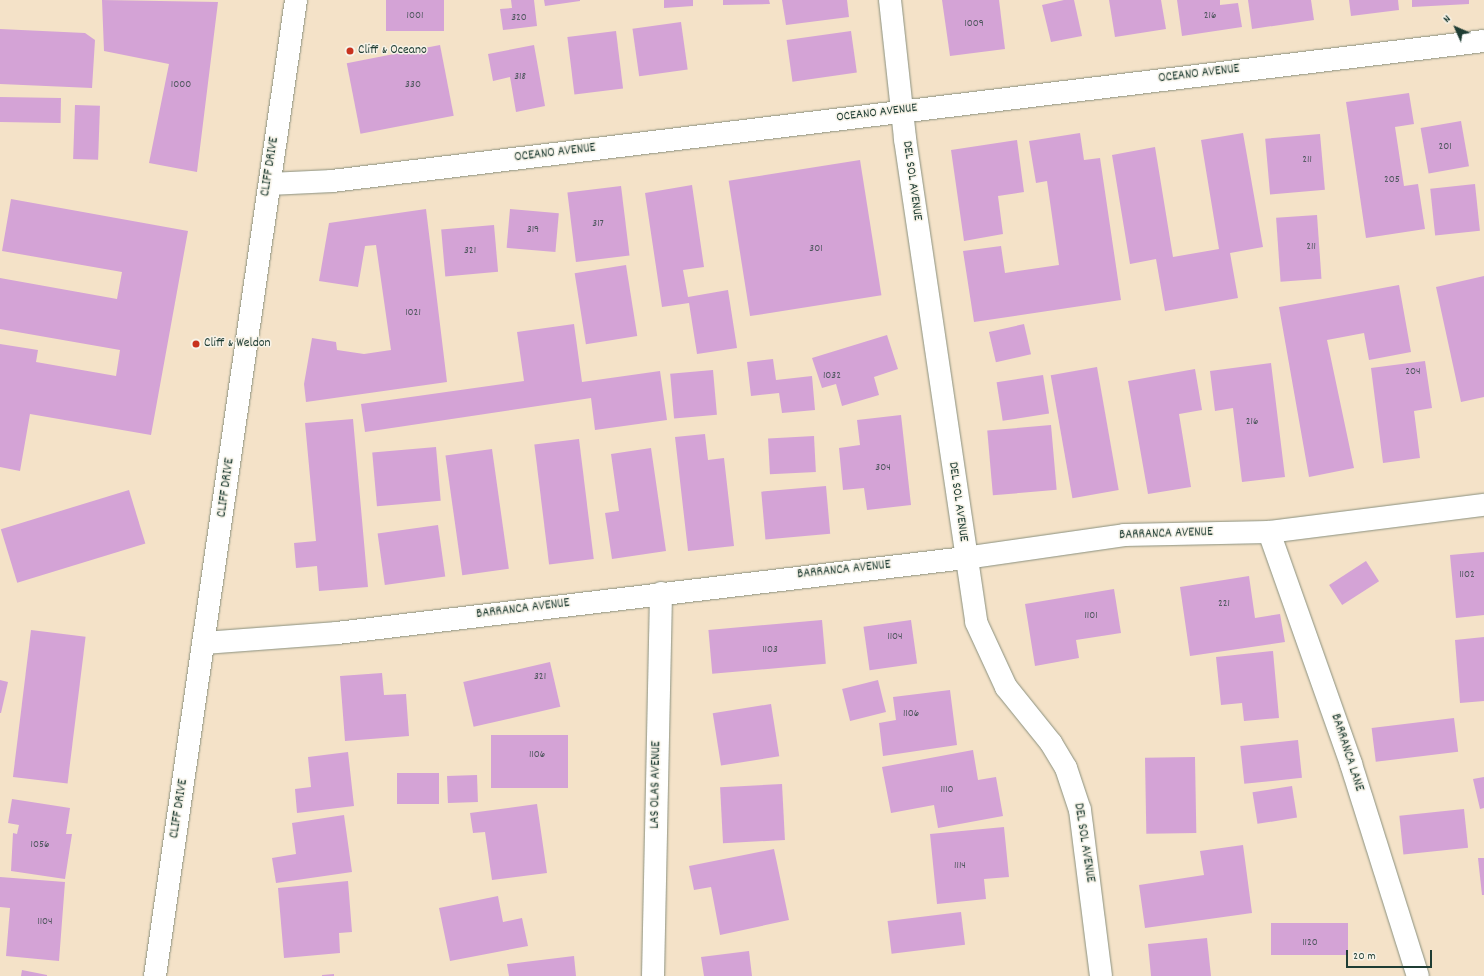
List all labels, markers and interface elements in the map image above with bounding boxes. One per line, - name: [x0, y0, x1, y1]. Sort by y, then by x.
- north arrow: [1436, 8, 1476, 48]
- house number: 1001: [407, 9, 423, 23]
- house number: 216: [1204, 9, 1216, 23]
- house number: 320: [511, 11, 527, 25]
- text: N: [1440, 12, 1455, 27]
- house number: 1009: [964, 17, 984, 31]
- place label: Cliff & Oceano: [358, 43, 427, 59]
- marker: Cliff & Oceano: [345, 46, 355, 56]
- street label: OCEANO AVENUE: [1158, 62, 1240, 88]
- house number: 318: [514, 70, 526, 84]
- house number: 1000: [171, 78, 191, 92]
- house number: 330: [405, 78, 421, 92]
- street label: OCEANO AVENUE: [836, 101, 918, 127]
- street label: CLIFF DRIVE: [259, 136, 283, 198]
- street label: DEL SOL AVENUE: [898, 140, 924, 222]
- house number: 201: [1438, 140, 1452, 154]
- street label: OCEANO AVENUE: [514, 141, 596, 167]
- house number: 211: [1302, 153, 1312, 167]
- house number: 205: [1384, 173, 1400, 187]
- house number: 317: [592, 217, 604, 231]
- house number: 319: [527, 223, 539, 237]
- house number: 211: [1306, 240, 1316, 254]
- house number: 301: [809, 242, 823, 256]
- house number: 321: [464, 244, 476, 258]
- house number: 1021: [405, 306, 421, 320]
- place label: Cliff & Weldon: [204, 336, 271, 352]
- marker: Cliff & Weldon: [191, 339, 201, 349]
- house number: 204: [1405, 365, 1421, 379]
- house number: 1032: [823, 369, 841, 383]
- house number: 216: [1246, 415, 1258, 429]
- street label: CLIFF DRIVE: [215, 457, 239, 519]
- house number: 304: [875, 461, 891, 475]
- street label: DEL SOL AVENUE: [944, 461, 970, 543]
- street label: BARRANCA AVENUE: [1119, 526, 1213, 544]
- street label: BARRANCA AVENUE: [797, 558, 891, 584]
- house number: 1102: [1459, 568, 1475, 582]
- street label: BARRANCA AVENUE: [476, 597, 570, 623]
- house number: 221: [1218, 597, 1230, 611]
- house number: 1101: [1084, 609, 1098, 623]
- house number: 1104: [887, 630, 903, 644]
- house number: 1103: [762, 643, 778, 657]
- house number: 321: [534, 670, 546, 684]
- house number: 1106: [903, 707, 919, 721]
- street label: BARRANCA LANE: [1326, 712, 1366, 794]
- street label: LAS OLAS AVENUE: [648, 741, 666, 829]
- house number: 1106: [529, 748, 545, 762]
- street label: CLIFF DRIVE: [168, 778, 192, 840]
- house number: 1110: [940, 783, 954, 797]
- street label: DEL SOL AVENUE: [1069, 802, 1097, 884]
- house number: 1056: [31, 838, 49, 852]
- house number: 1114: [954, 859, 966, 873]
- house number: 1104: [37, 915, 53, 929]
- house number: 1120: [1302, 936, 1318, 950]
- scale bar: [1348, 942, 1434, 968]
- text: 20 m: [1353, 948, 1376, 965]

